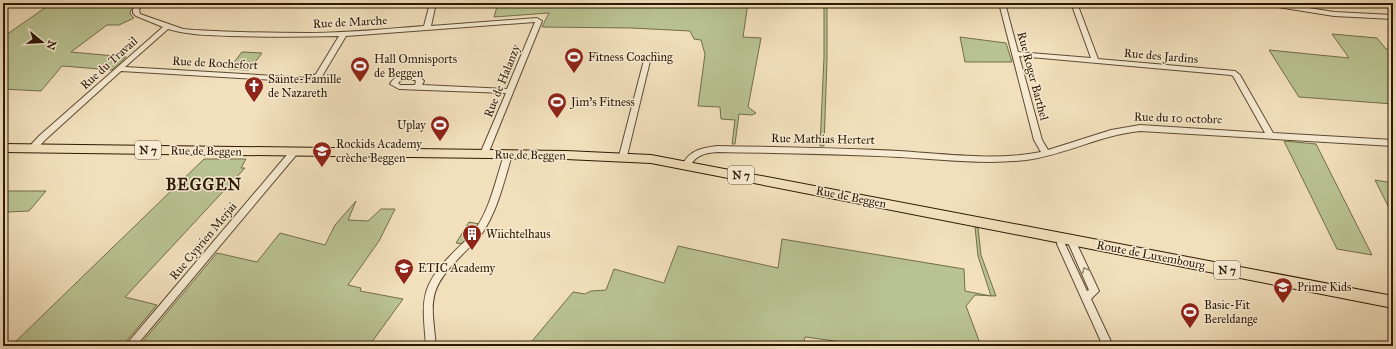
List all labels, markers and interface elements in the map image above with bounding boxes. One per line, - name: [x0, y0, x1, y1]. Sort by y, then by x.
- street label: Rue de Marche: [312, 13, 388, 31]
- north arrow: [22, 22, 62, 62]
- street label: Rue Roger Barthel: [1013, 30, 1052, 123]
- street label: Rue du Travail: [78, 33, 141, 92]
- text: N: [43, 38, 59, 52]
- street label: Rue de Halanzy: [481, 42, 523, 119]
- sports icon: Fitness Coaching: [563, 46, 585, 74]
- street label: Rue des Jardins: [1123, 46, 1199, 67]
- place label: Fitness Coaching: [588, 50, 673, 65]
- place label: Hall Omnisports de Beggen: [374, 52, 457, 81]
- street label: Rue de Rochefort: [172, 54, 259, 72]
- sports icon: Hall Omnisports de Beggen: [349, 55, 371, 83]
- place label: Sainte-Famille de Nazareth: [268, 72, 341, 100]
- church icon: Sainte-Famille de Nazareth: [243, 75, 265, 103]
- sports icon: Jim's Fitness: [546, 91, 568, 119]
- place label: Jim's Fitness: [569, 95, 635, 110]
- street label: Rue du 10 octobre: [1134, 109, 1222, 127]
- sports icon: Uplay: [429, 114, 451, 142]
- place label: Uplay: [397, 118, 426, 132]
- street label: Rue Mathias Hertert: [771, 131, 876, 147]
- place label: Rockids Academy crèche Beggen: [336, 137, 422, 166]
- school or university icon: Rockids Academy crèche Beggen: [311, 140, 333, 168]
- road number: N 7: [135, 141, 161, 159]
- street label: Rue de Beggen: [170, 143, 242, 160]
- street label: Rue de Beggen: [494, 147, 566, 164]
- road number: N 7: [728, 166, 754, 184]
- district label: BEGGEN: [166, 175, 242, 194]
- street label: Rue de Beggen: [814, 183, 888, 212]
- street label: Rue Cyprien Merjai: [166, 199, 240, 283]
- building icon: Wiichtelhaus: [461, 223, 483, 251]
- place label: Wiichtelhaus: [486, 227, 551, 241]
- street label: Route de Luxembourg: [1095, 238, 1207, 273]
- school or university icon: ETIC Academy: [393, 257, 415, 285]
- place label: ETIC Academy: [418, 261, 496, 275]
- road number: N 7: [1214, 261, 1240, 279]
- one-way arrow: [1081, 267, 1089, 274]
- school or university icon: Prime Kids: [1272, 276, 1294, 304]
- place label: Prime Kids: [1297, 280, 1351, 294]
- place label: Basic-Fit Bereldange: [1204, 298, 1258, 327]
- sports icon: Basic-Fit Bereldange: [1179, 301, 1201, 329]

